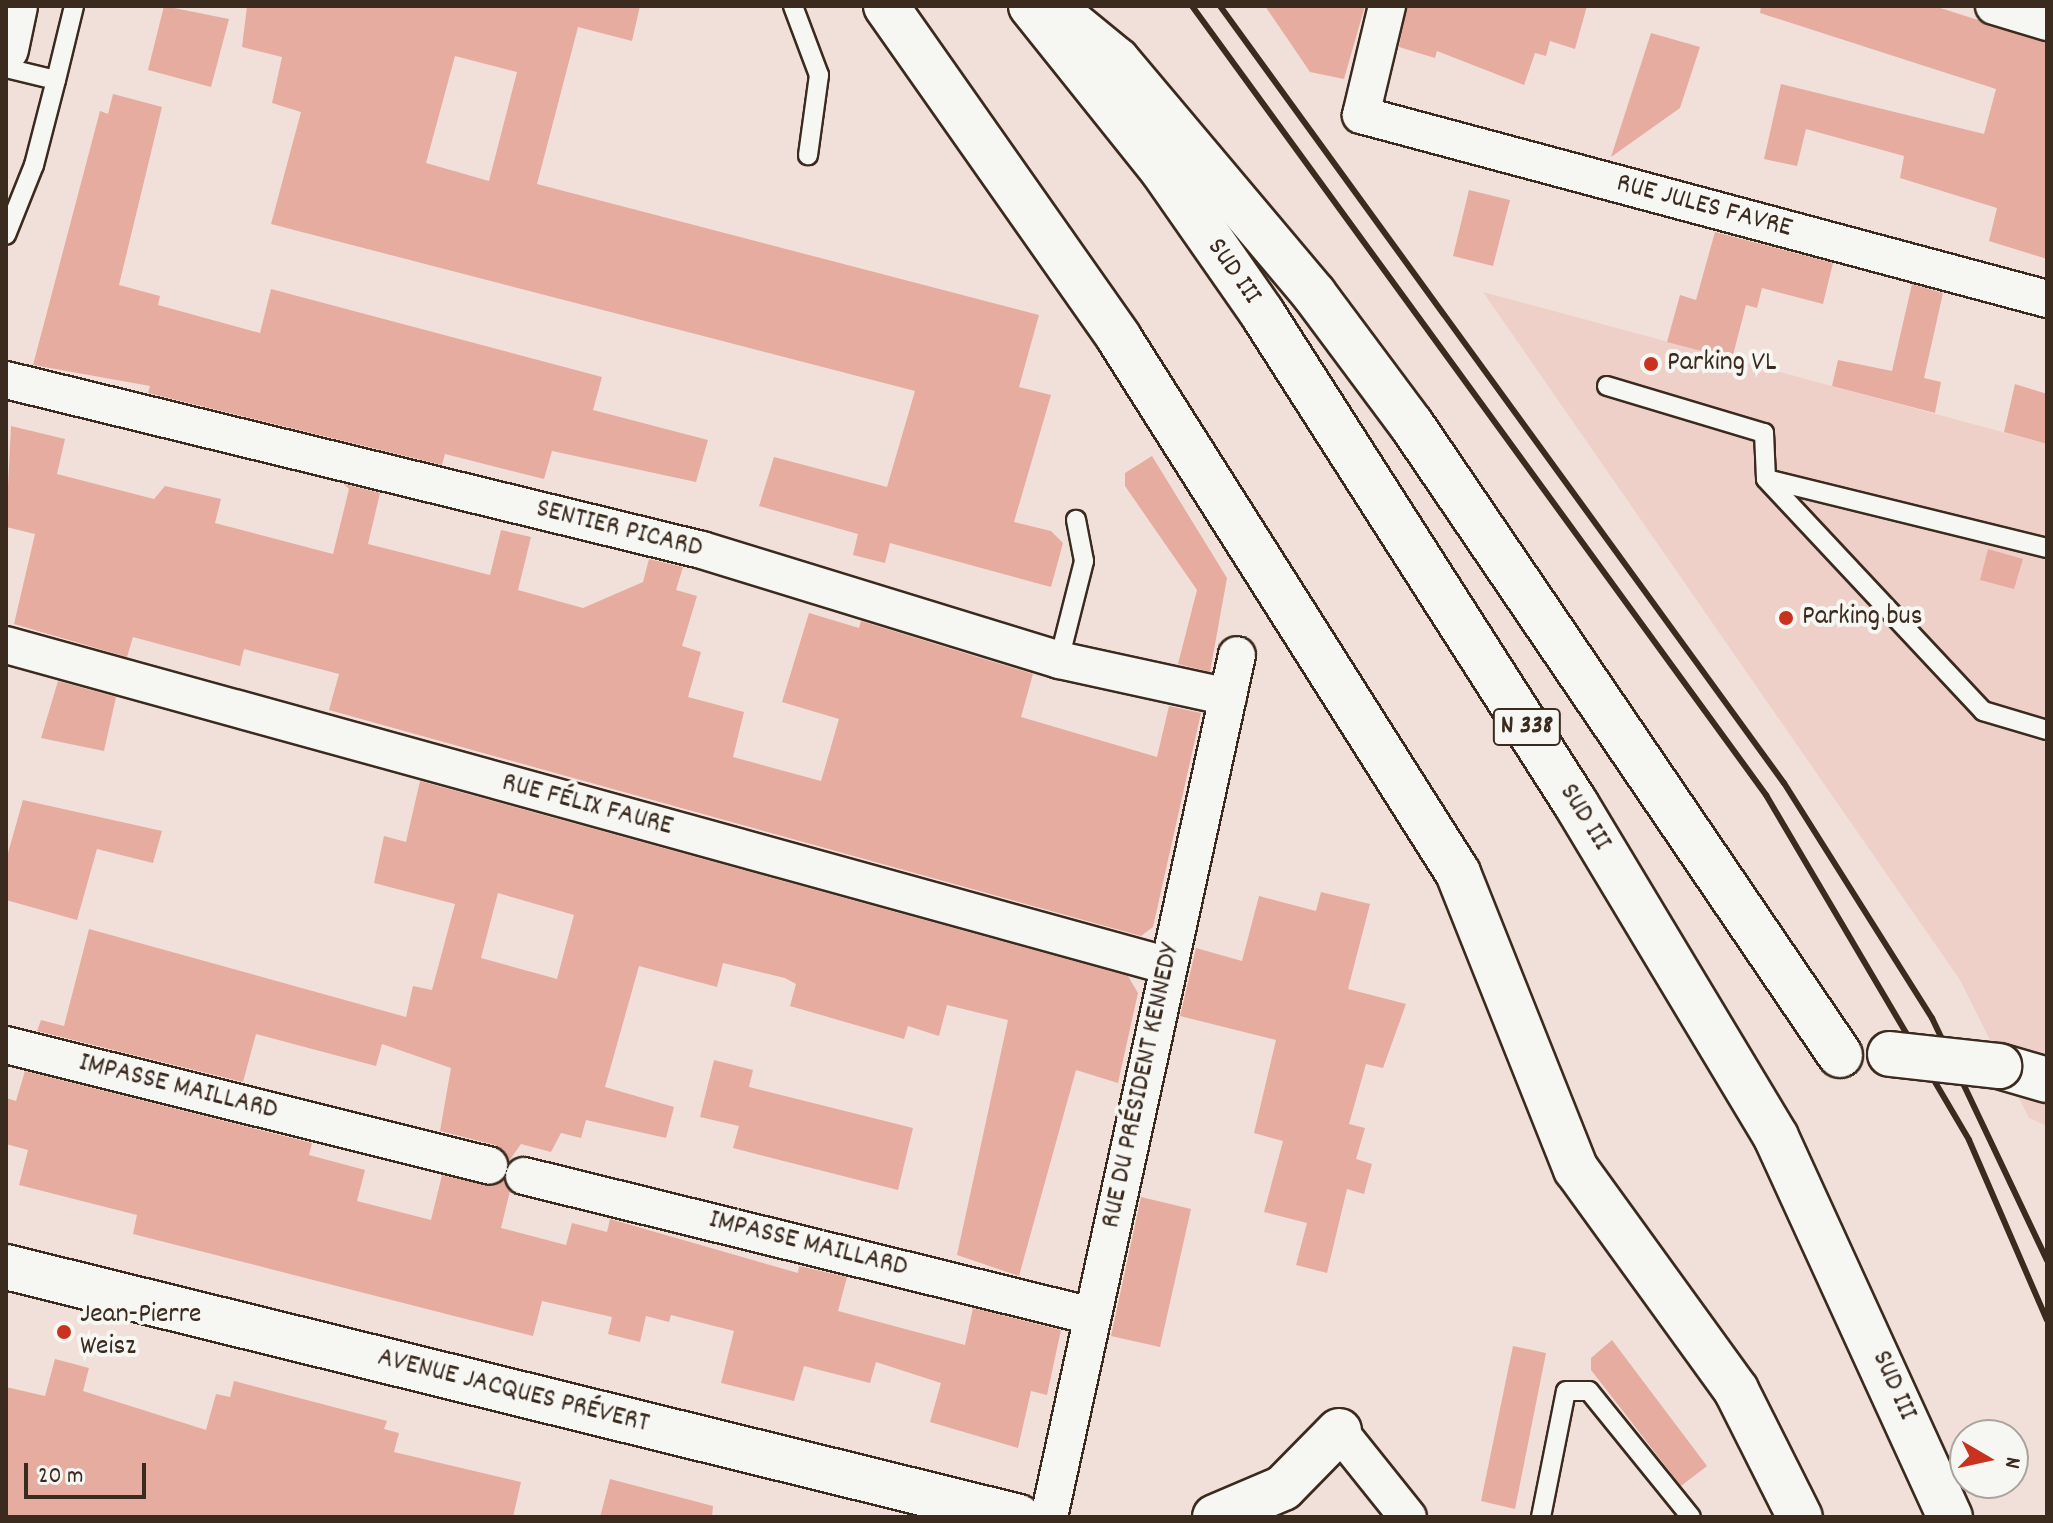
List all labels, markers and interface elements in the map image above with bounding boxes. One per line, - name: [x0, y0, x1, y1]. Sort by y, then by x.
- street label: RUE JULES FAVRE: [1612, 167, 1796, 247]
- street label: SUD III: [1198, 233, 1268, 311]
- place label: Parking VL: [1667, 347, 1776, 381]
- marker: Parking VL: [1642, 355, 1660, 373]
- street label: SENTIER PICARD: [532, 493, 706, 567]
- place label: Parking bus: [1802, 601, 1922, 635]
- marker: Parking bus: [1777, 609, 1795, 627]
- road number: N 338: [1491, 705, 1563, 749]
- street label: RUE FÉLIX FAURE: [498, 767, 676, 845]
- street label: SUD III: [1550, 778, 1618, 858]
- street label: RUE DU PRÉSIDENT KENNEDY: [1095, 941, 1189, 1231]
- street label: IMPASSE MAILLARD: [75, 1047, 281, 1129]
- street label: IMPASSE MAILLARD: [705, 1204, 911, 1286]
- place label: Jean-Pierre Weisz: [80, 1299, 201, 1365]
- marker: Jean-Pierre Weisz: [55, 1323, 73, 1341]
- street label: AVENUE JACQUES PRÉVERT: [374, 1342, 652, 1442]
- street label: SUD III: [1863, 1346, 1923, 1426]
- north arrow: [1949, 1419, 2029, 1499]
- scale bar: [28, 1447, 150, 1497]
- text: N: [1995, 1455, 2027, 1470]
- text: 20 m: [38, 1460, 84, 1494]

